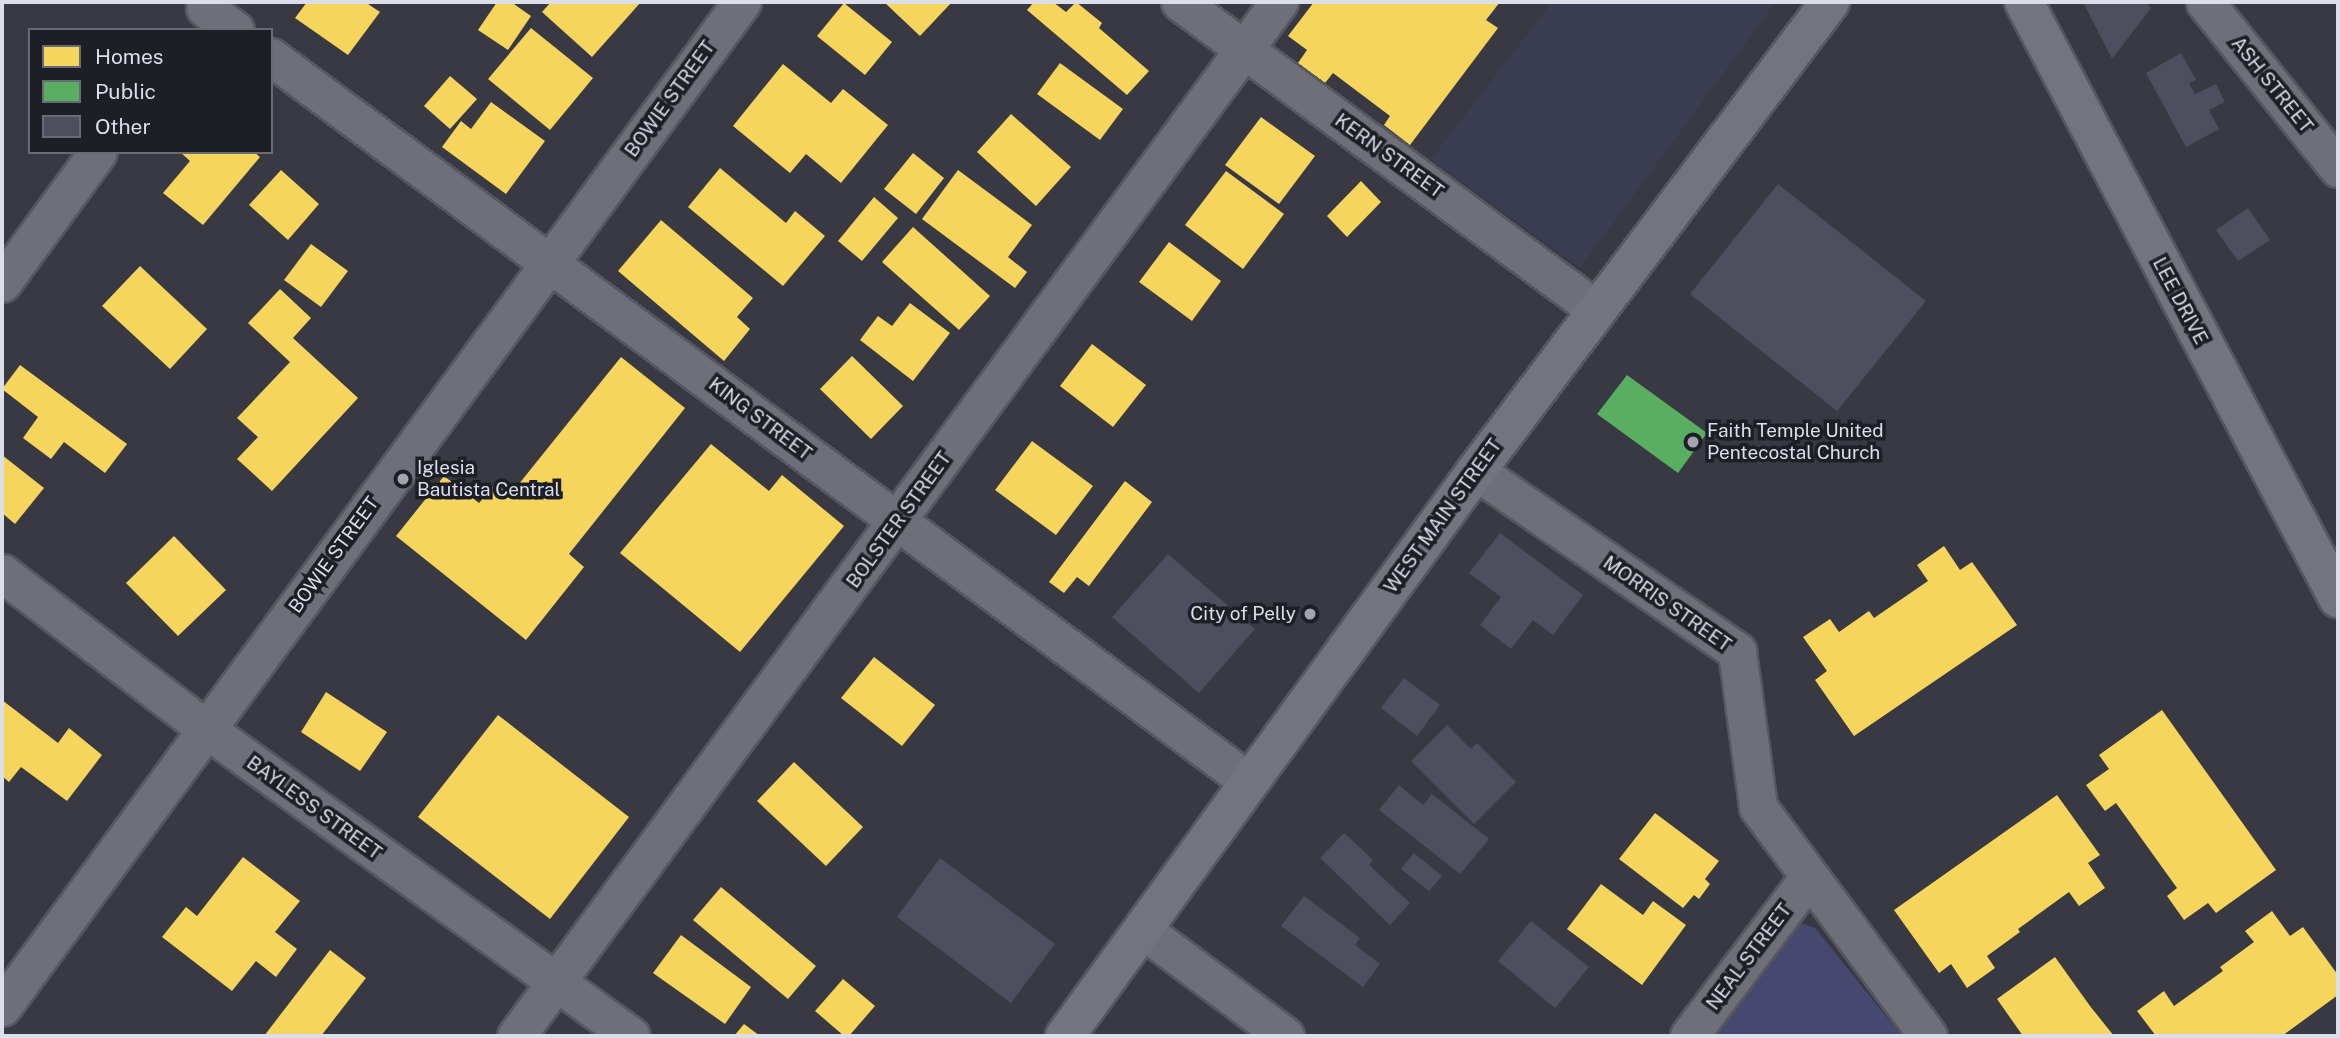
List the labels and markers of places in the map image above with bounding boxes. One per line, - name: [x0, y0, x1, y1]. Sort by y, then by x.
- place label: Faith Temple United Pentecostal Church: [1707, 420, 1884, 464]
- marker: Faith Temple United Pentecostal Church: [1685, 434, 1701, 450]
- place label: Iglesia Bautista Central: [417, 457, 560, 501]
- marker: Iglesia Bautista Central: [395, 471, 411, 487]
- place label: City of Pelly: [1190, 603, 1296, 625]
- marker: City of Pelly: [1302, 606, 1318, 622]

